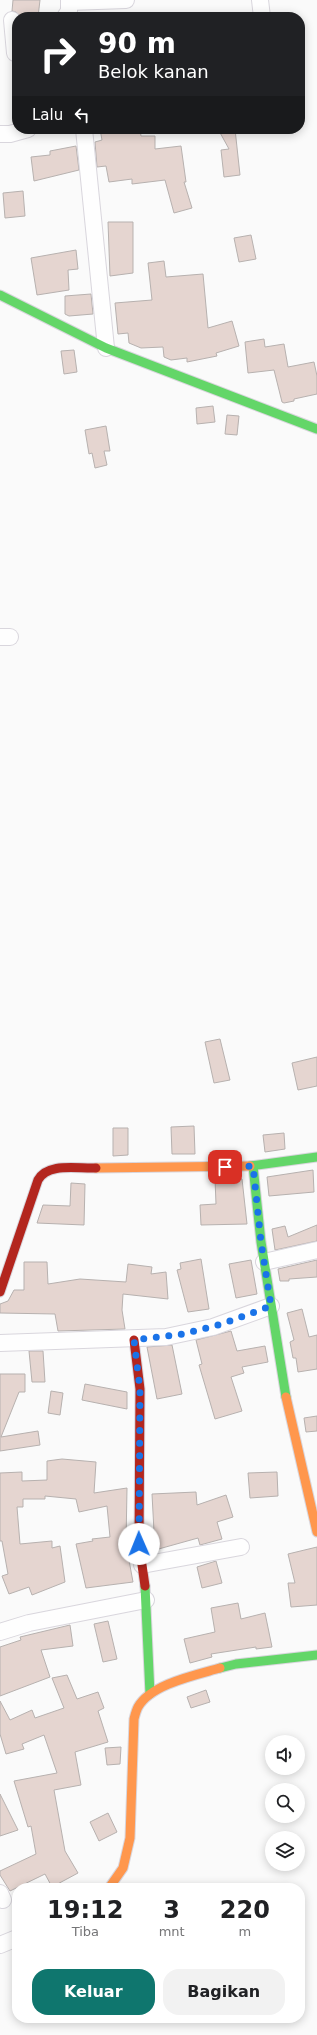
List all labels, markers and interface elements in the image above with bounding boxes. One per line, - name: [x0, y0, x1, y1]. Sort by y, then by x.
- text: 90 m: [98, 27, 176, 60]
- icon: right: [32, 28, 84, 80]
- text: Belok kanan: [98, 61, 209, 82]
- icon: left: [71, 104, 93, 126]
- text: Lalu: [32, 106, 63, 124]
- pin: [208, 1150, 242, 1184]
- icon: arrive: [214, 1156, 236, 1178]
- position arrow: [118, 1523, 160, 1565]
- map controls: [265, 1735, 305, 1871]
- button: sound: [265, 1735, 305, 1775]
- button: search: [265, 1783, 305, 1823]
- button: layers: [265, 1831, 305, 1871]
- text: 19:12: [47, 1896, 124, 1924]
- text: 3: [163, 1896, 180, 1924]
- text: 220: [220, 1896, 270, 1924]
- text: Tiba: [72, 1924, 99, 1939]
- text: mnt: [159, 1924, 185, 1939]
- text: m: [238, 1924, 251, 1939]
- button: Keluar: [32, 1969, 155, 2015]
- button: Bagikan: [163, 1969, 285, 2015]

